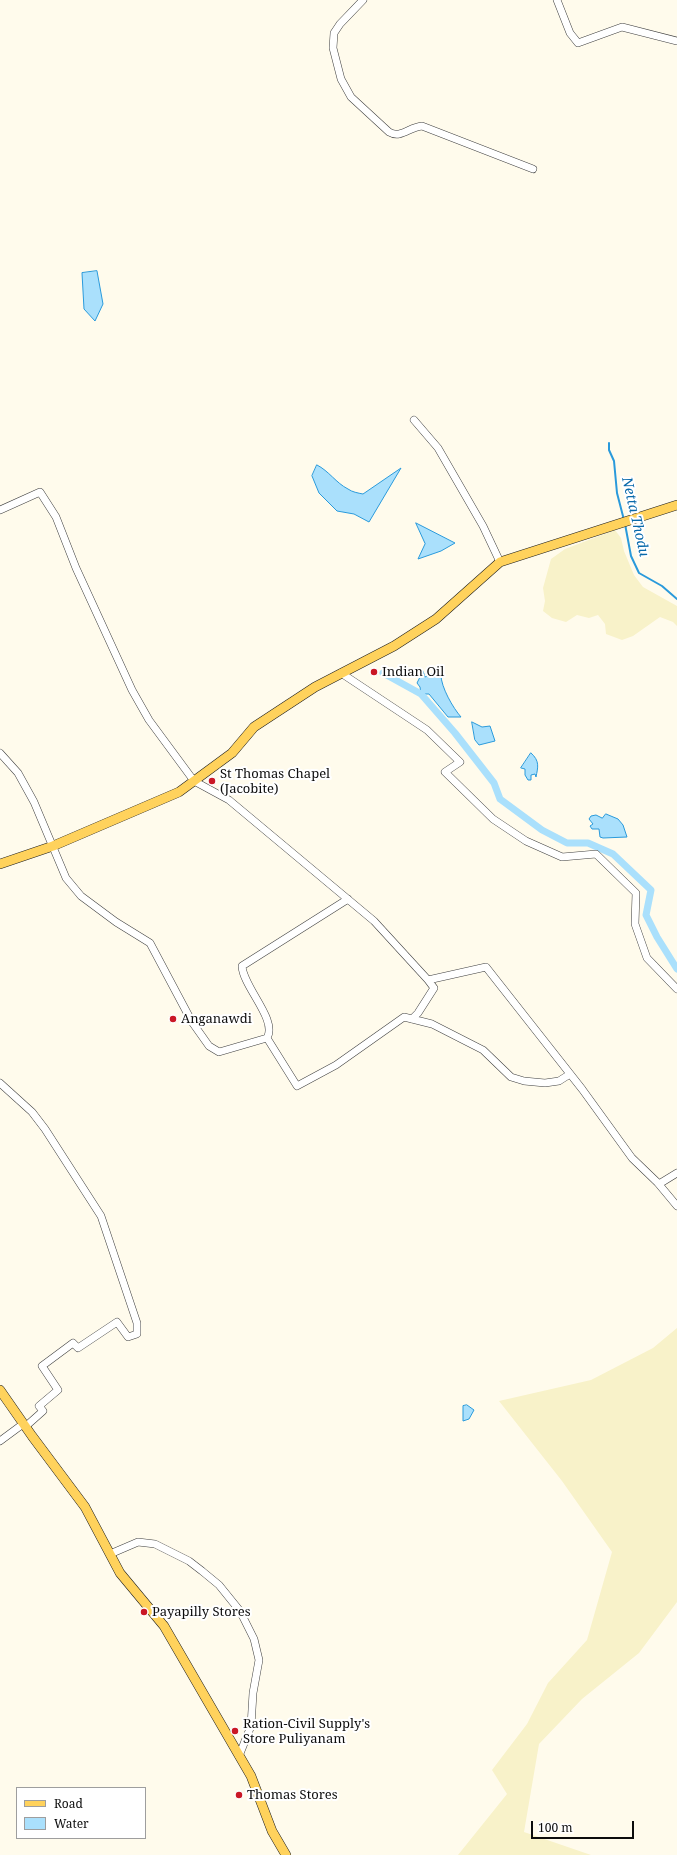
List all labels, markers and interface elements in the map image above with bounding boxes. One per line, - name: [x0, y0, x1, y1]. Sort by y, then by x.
- water label: Netta Thodu: [618, 476, 652, 558]
- place label: Indian Oil: [382, 664, 444, 680]
- marker: Indian Oil: [369, 667, 379, 677]
- place label: St Thomas Chapel (Jacobite): [220, 766, 330, 797]
- marker: St Thomas Chapel (Jacobite): [207, 776, 217, 786]
- place label: Anganawdi: [181, 1011, 252, 1027]
- marker: Anganawdi: [168, 1014, 178, 1024]
- place label: Payapilly Stores: [152, 1604, 251, 1620]
- marker: Payapilly Stores: [139, 1607, 149, 1617]
- place label: Ration-Civil Supply's Store Puliyanam: [243, 1716, 370, 1747]
- marker: Ration-Civil Supply's Store Puliyanam: [230, 1726, 240, 1736]
- legend: [16, 1787, 146, 1839]
- place label: Thomas Stores: [247, 1787, 338, 1803]
- marker: Thomas Stores: [234, 1790, 244, 1800]
- text: Road: [54, 1795, 83, 1812]
- scale bar: [533, 1813, 636, 1839]
- text: Water: [54, 1815, 89, 1832]
- text: 100 m: [538, 1819, 573, 1836]

